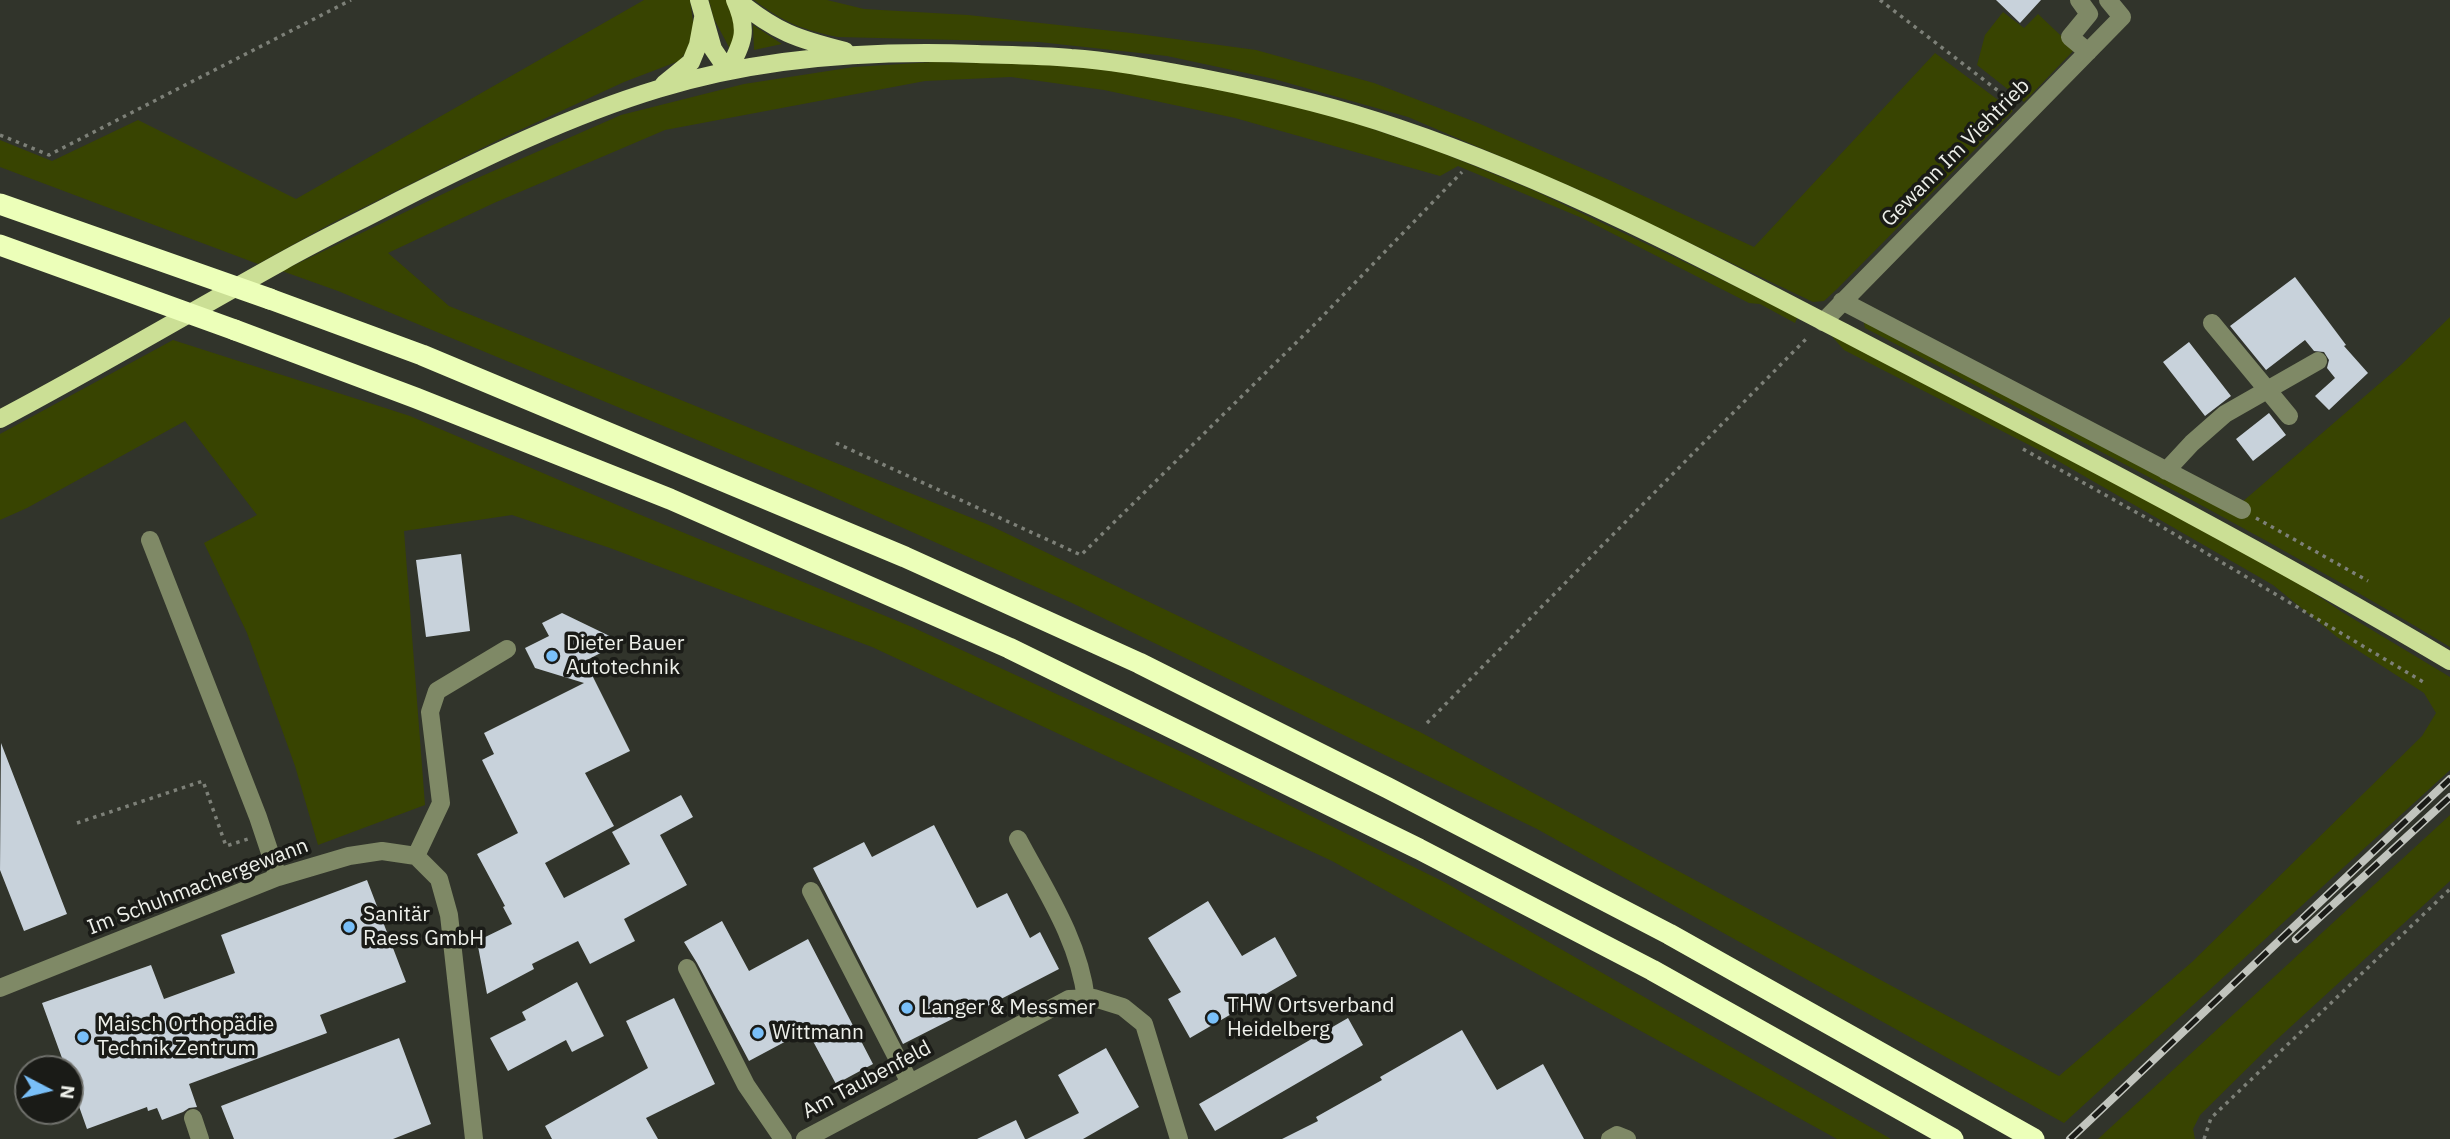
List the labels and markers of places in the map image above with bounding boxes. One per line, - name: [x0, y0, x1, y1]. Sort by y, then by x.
- place label: Dieter Bauer Autotechnik: [566, 631, 684, 681]
- marker: Dieter Bauer Autotechnik: [544, 648, 560, 664]
- place label: Sanitär Raess GmbH: [363, 902, 484, 952]
- marker: Sanitär Raess GmbH: [341, 919, 357, 935]
- place label: THW Ortsverband Heidelberg: [1227, 993, 1394, 1043]
- place label: Langer & Messmer: [921, 995, 1096, 1021]
- marker: Langer & Messmer: [899, 1000, 915, 1016]
- marker: THW Ortsverband Heidelberg: [1205, 1010, 1221, 1026]
- place label: Maisch Orthopädie Technik Zentrum: [97, 1012, 274, 1062]
- place label: Wittmann: [772, 1020, 864, 1046]
- marker: Wittmann: [750, 1025, 766, 1041]
- marker: Maisch Orthopädie Technik Zentrum: [75, 1029, 91, 1045]

